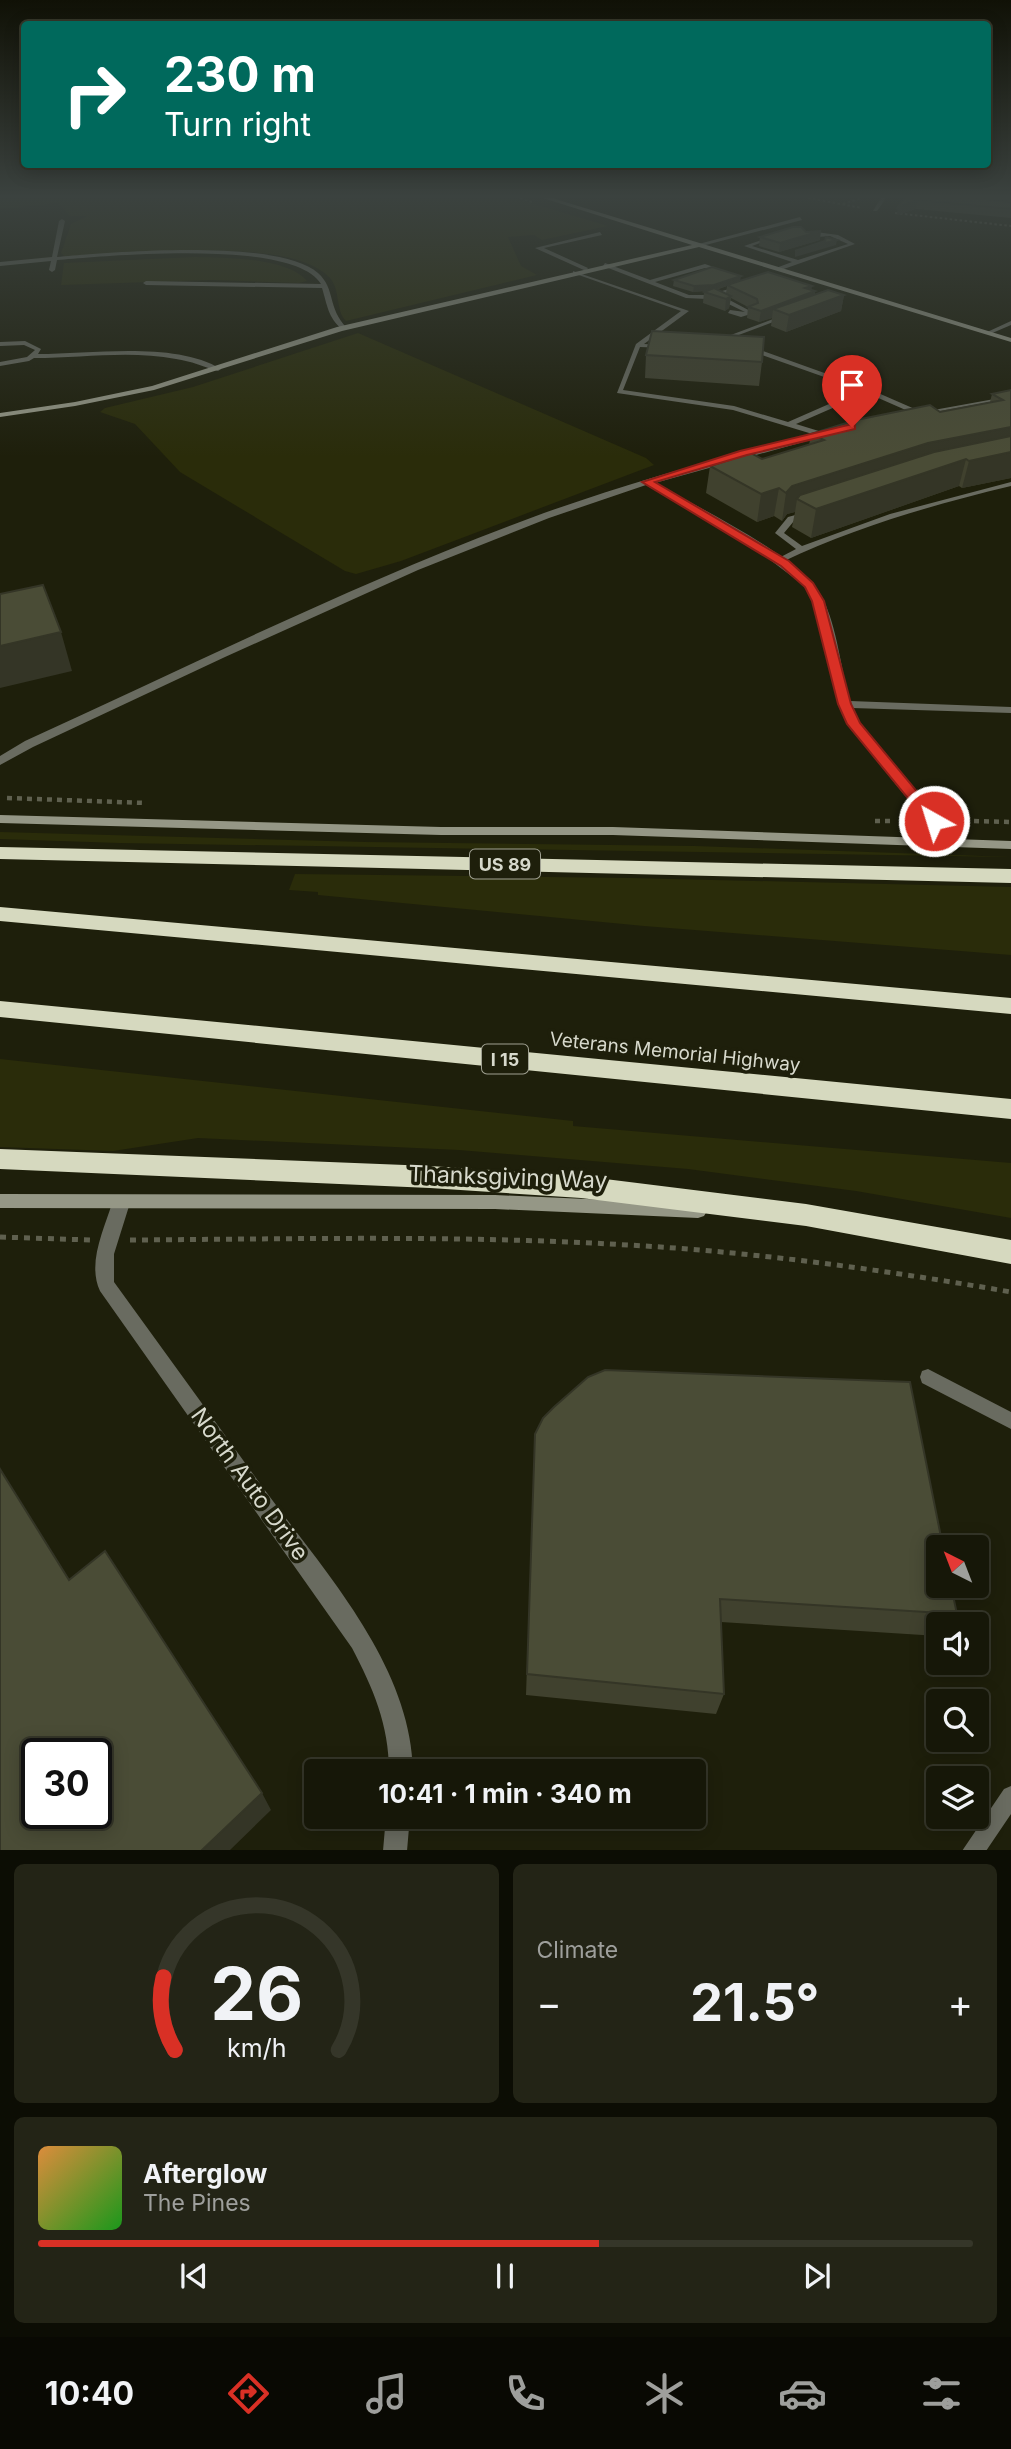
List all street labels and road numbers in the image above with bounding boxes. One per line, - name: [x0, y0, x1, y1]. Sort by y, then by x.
- road number: US 89: [470, 850, 540, 878]
- street label: Veterans Memorial Highway: [549, 1027, 802, 1077]
- road number: I 15: [482, 1044, 528, 1074]
- street label: Thanksgiving Way: [408, 1160, 608, 1194]
- street label: North Auto Drive: [185, 1402, 315, 1566]

